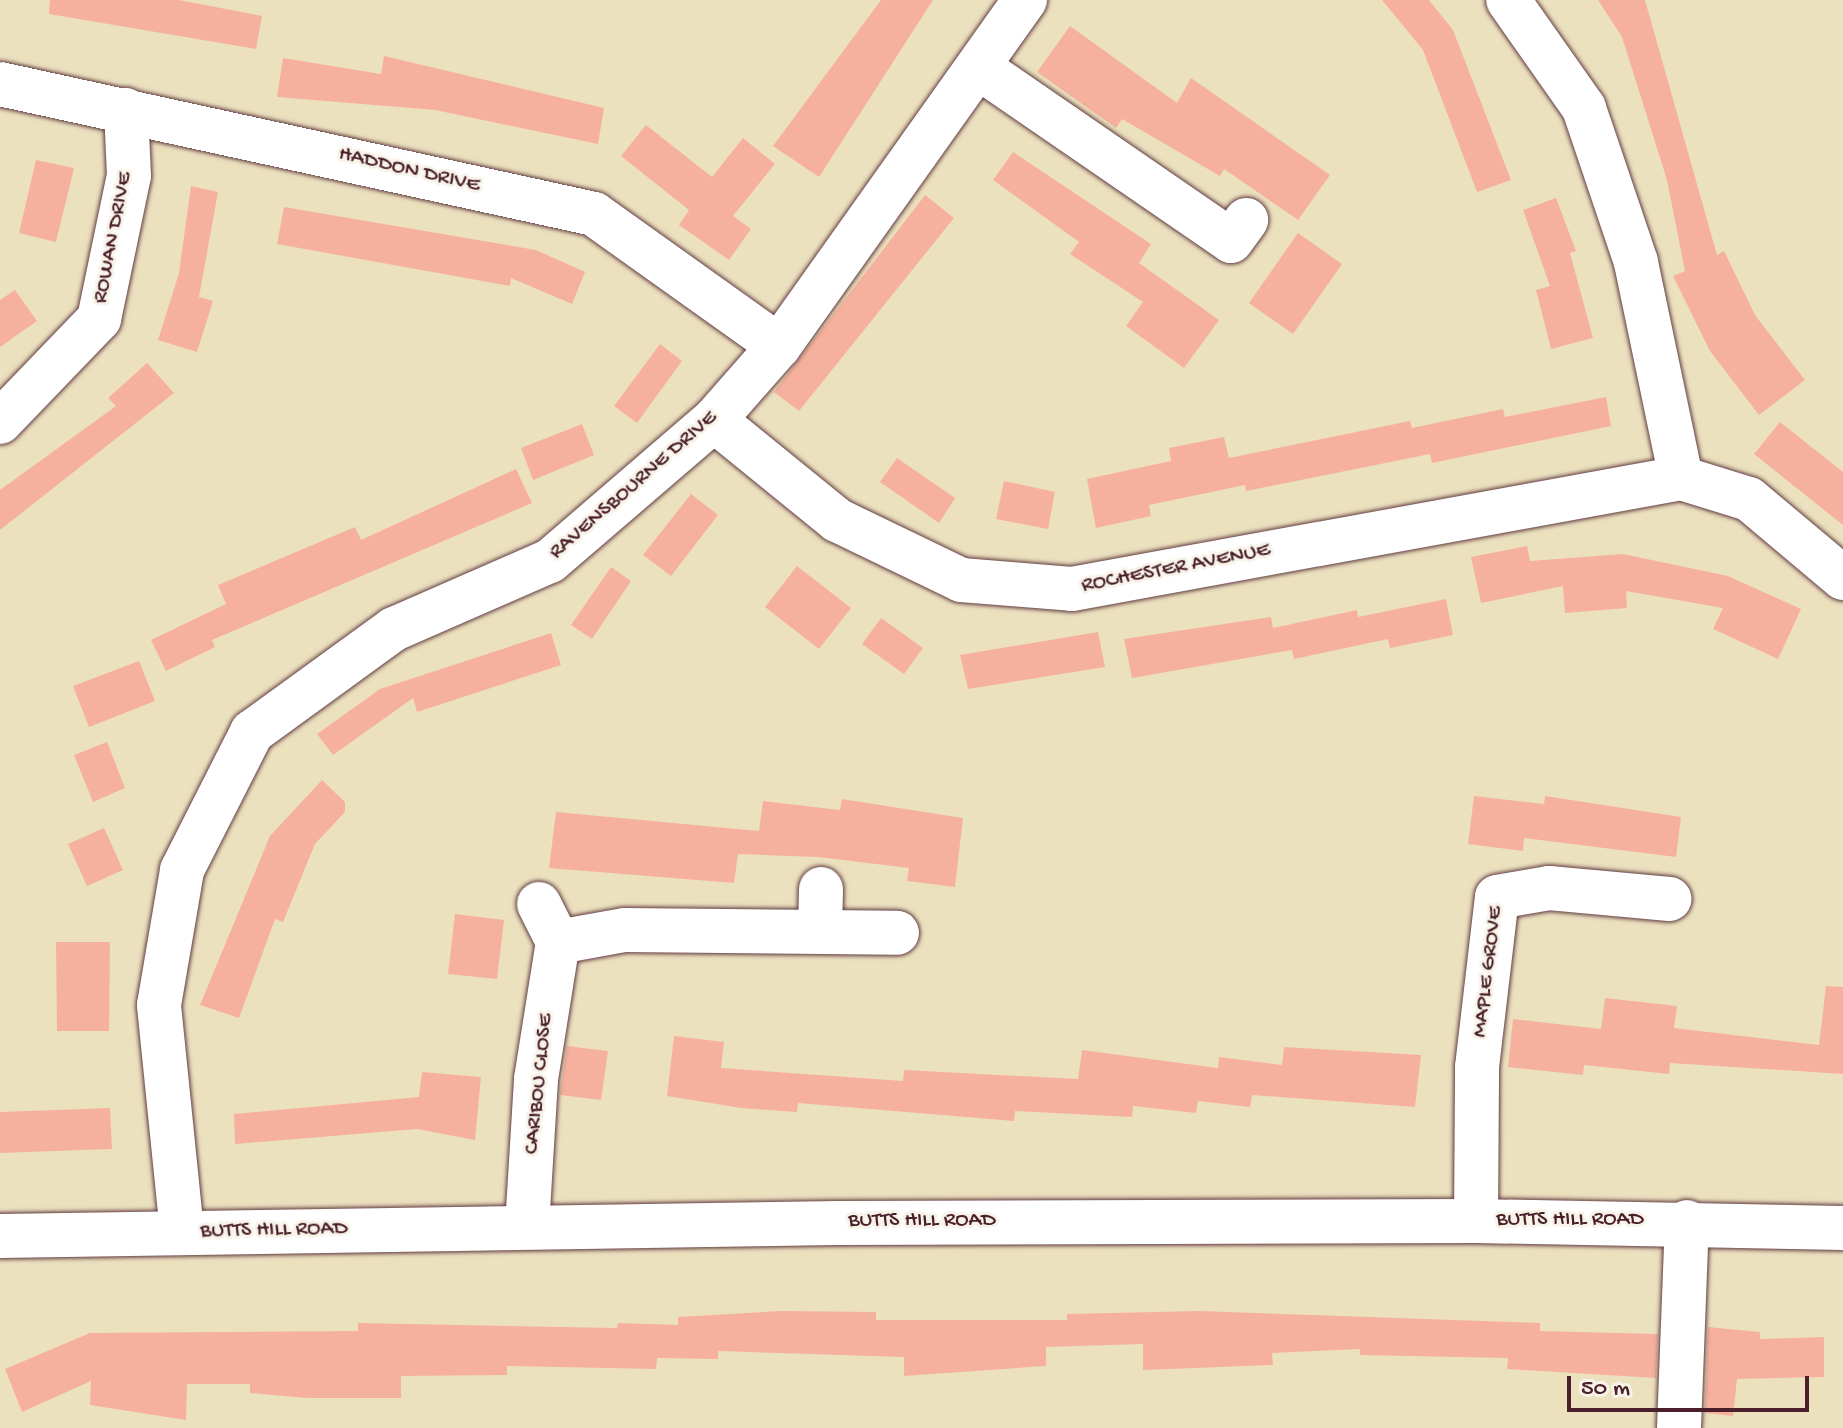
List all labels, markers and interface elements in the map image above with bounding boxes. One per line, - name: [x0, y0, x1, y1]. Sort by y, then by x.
- street label: HADDON DRIVE: [336, 142, 482, 200]
- street label: ROWAN DRIVE: [88, 170, 140, 306]
- street label: RAVENSBOURNE DRIVE: [545, 406, 723, 566]
- street label: ROCHESTER AVENUE: [1079, 538, 1273, 600]
- street label: MAPLE GROVE: [1468, 905, 1510, 1039]
- street label: CARIBOU CLOSE: [519, 1012, 561, 1156]
- street label: BUTTS HILL ROAD: [1496, 1208, 1644, 1234]
- street label: BUTTS HILL ROAD: [848, 1209, 996, 1235]
- street label: BUTTS HILL ROAD: [200, 1217, 348, 1245]
- scale bar: [1571, 1360, 1813, 1410]
- text: 50 m: [1581, 1375, 1630, 1404]

